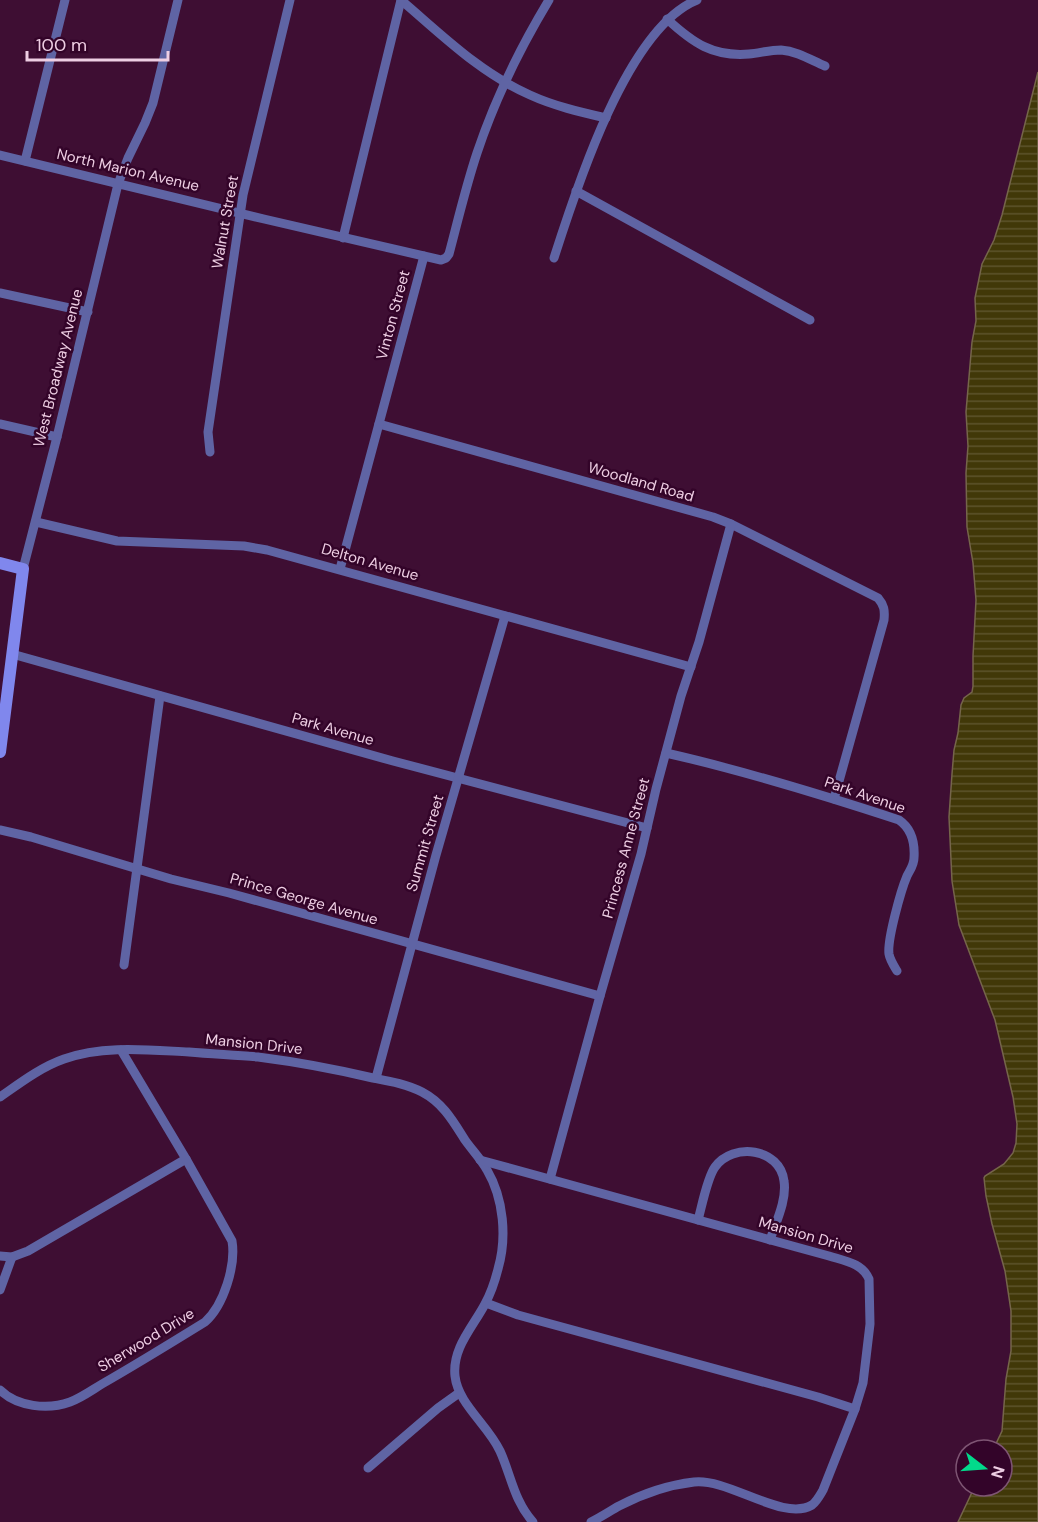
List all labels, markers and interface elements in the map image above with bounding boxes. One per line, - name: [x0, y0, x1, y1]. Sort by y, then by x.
- scale bar: [27, 24, 168, 62]
- text: 100 m: [36, 33, 87, 57]
- street label: North Marion Avenue: [55, 144, 201, 196]
- street label: Walnut Street: [207, 173, 243, 270]
- street label: Vinton Street: [371, 268, 415, 362]
- street label: West Broadway Avenue: [29, 287, 87, 449]
- street label: Woodland Road: [586, 457, 696, 507]
- street label: Delton Avenue: [319, 539, 421, 585]
- street label: Park Avenue: [290, 708, 376, 750]
- street label: Park Avenue: [822, 772, 908, 818]
- street label: Princess Anne Street: [598, 775, 654, 921]
- street label: Summit Street: [402, 792, 448, 894]
- street label: Prince George Avenue: [228, 868, 380, 930]
- street label: Mansion Drive: [204, 1029, 304, 1059]
- street label: Mansion Drive: [756, 1212, 856, 1258]
- street label: Sherwood Drive: [94, 1303, 198, 1377]
- north arrow: [954, 1438, 1014, 1498]
- text: N: [986, 1464, 1010, 1481]

